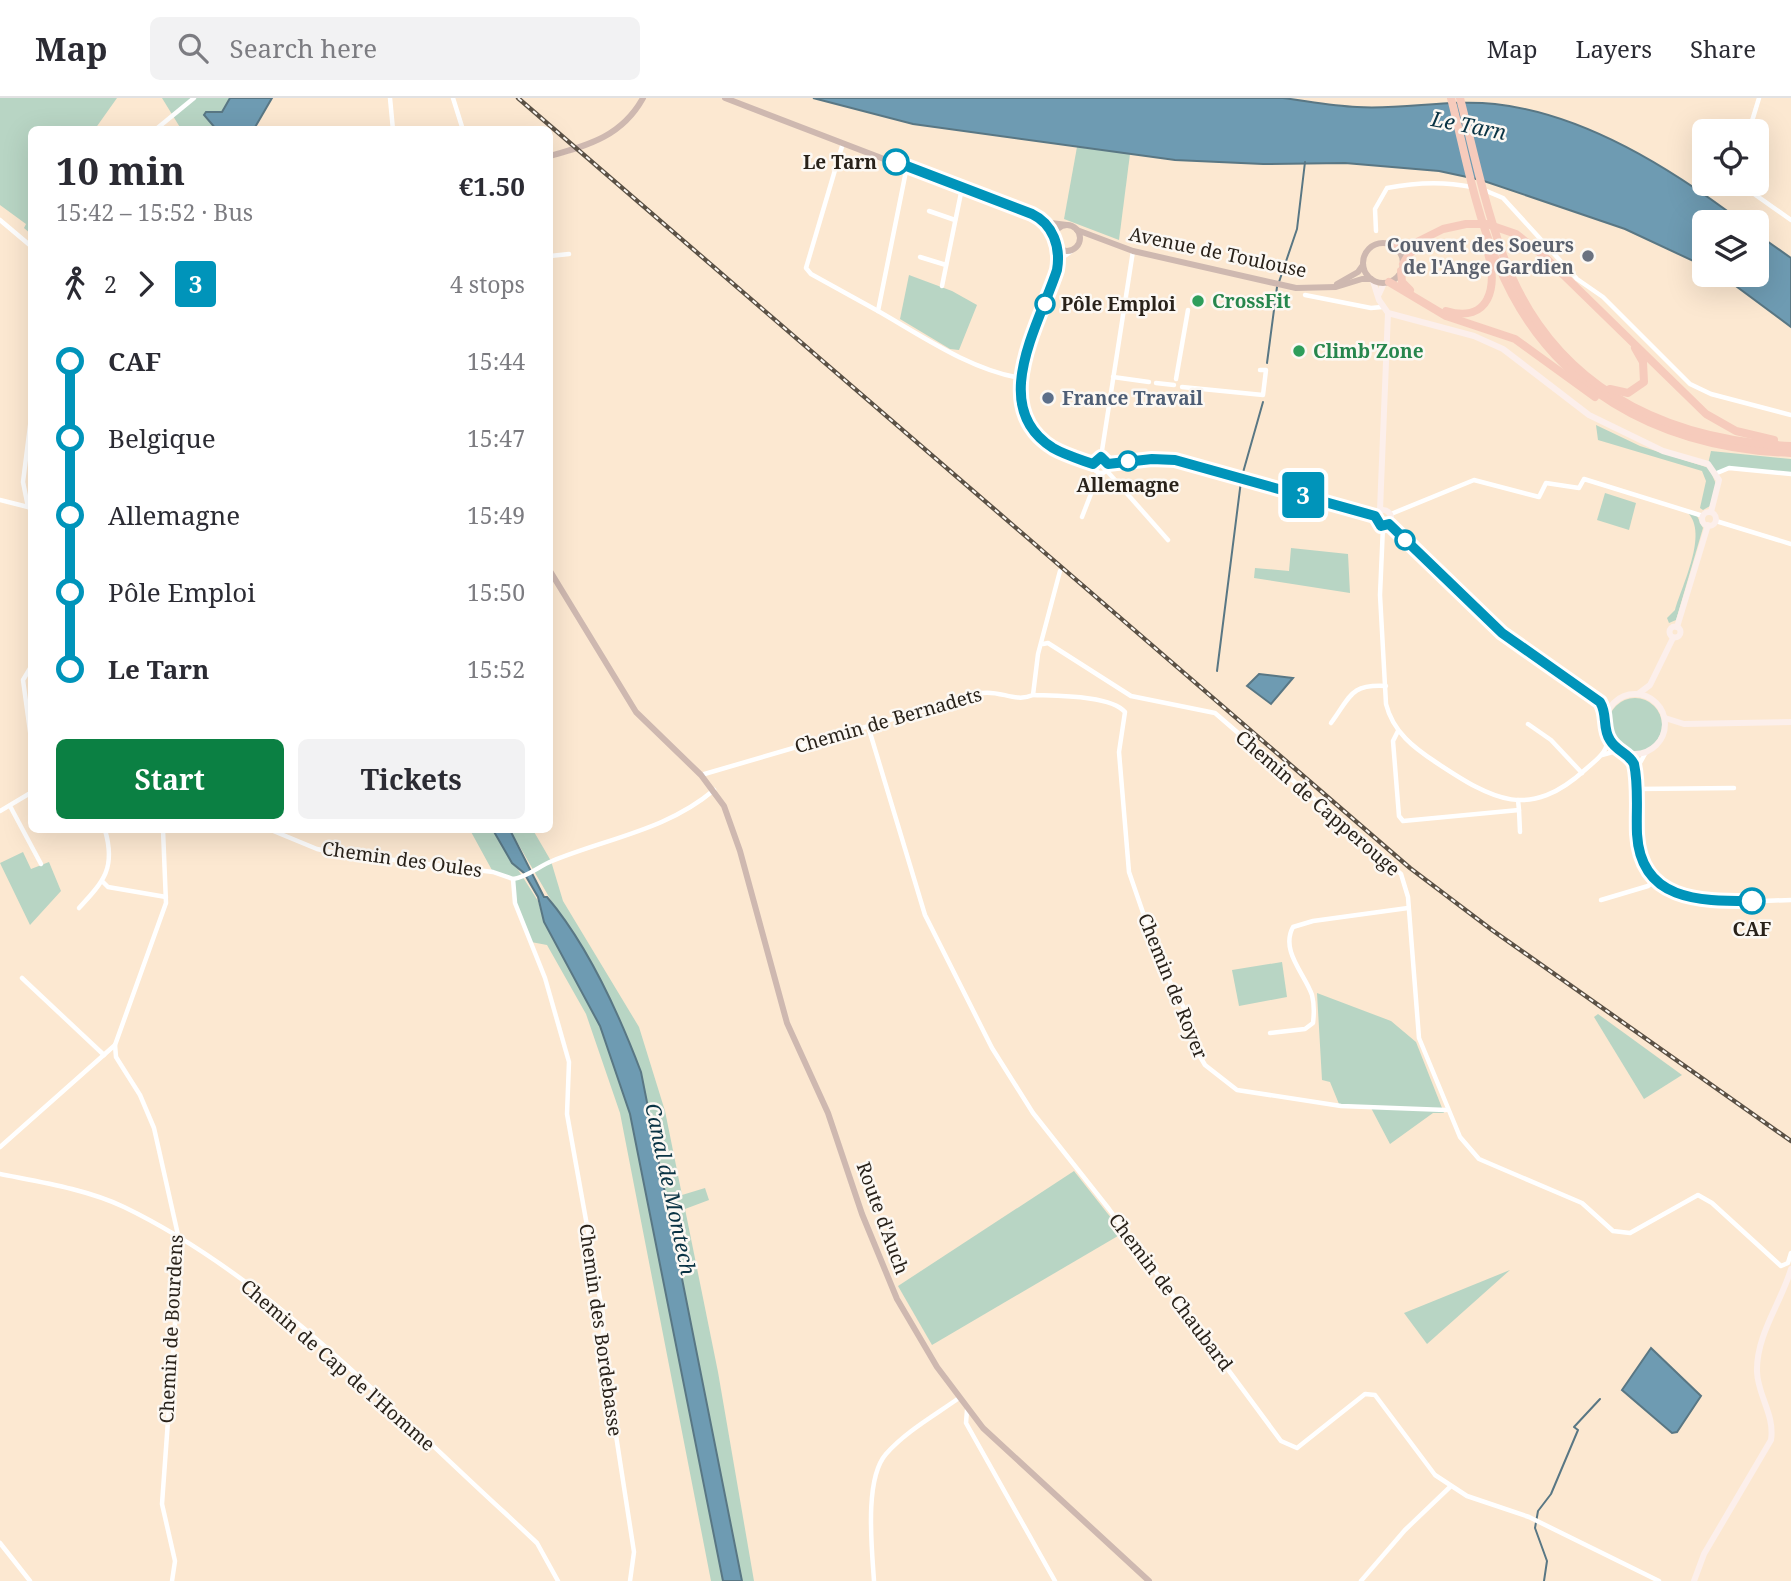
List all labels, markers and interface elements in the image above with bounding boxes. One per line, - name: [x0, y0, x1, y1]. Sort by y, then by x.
- search box: [150, 17, 640, 80]
- text: Map: [35, 26, 108, 71]
- icon: search: [174, 29, 212, 67]
- text: Search here: [230, 30, 377, 66]
- text: Map: [1487, 32, 1538, 65]
- text: Layers: [1576, 32, 1652, 65]
- text: Share: [1690, 32, 1756, 65]
- water label: Le Tarn: [1428, 104, 1509, 146]
- map controls: [1692, 119, 1769, 287]
- button: locate: [1692, 119, 1769, 196]
- text: 10 min: [56, 144, 185, 196]
- place label: Le Tarn: [803, 149, 877, 175]
- marker: Le Tarn: [883, 149, 909, 175]
- text: €1.50: [459, 168, 525, 204]
- text: 15:42 – 15:52 · Bus: [56, 196, 253, 228]
- button: layers: [1692, 210, 1769, 287]
- street label: Avenue de Toulouse: [1127, 220, 1309, 284]
- place label: Couvent des Soeurs de l'Ange Gardien: [1387, 232, 1574, 280]
- marker: Couvent des Soeurs de l'Ange Gardien: [1580, 248, 1596, 264]
- icon: walk: [56, 265, 94, 303]
- icon: forward: [127, 265, 165, 303]
- text: 3: [189, 267, 202, 300]
- text: 2: [104, 268, 117, 300]
- text: 4 stops: [450, 268, 525, 300]
- place label: CrossFit: [1212, 288, 1291, 314]
- place label: Pôle Emploi: [1061, 291, 1176, 317]
- marker: CrossFit: [1190, 293, 1206, 309]
- marker: Pôle Emploi: [1035, 294, 1055, 314]
- place label: Climb'Zone: [1313, 338, 1424, 364]
- text: CAF: [108, 343, 161, 379]
- marker: Climb'Zone: [1291, 343, 1307, 359]
- text: 15:44: [467, 345, 525, 377]
- place label: France Travail: [1062, 385, 1203, 411]
- marker: France Travail: [1040, 390, 1056, 406]
- text: Belgique: [108, 420, 216, 456]
- text: 15:47: [467, 422, 525, 454]
- marker: Allemagne: [1118, 451, 1138, 471]
- place label: Allemagne: [1077, 472, 1180, 498]
- line badge: 3: [1280, 472, 1326, 518]
- text: 3: [1296, 478, 1310, 511]
- text: Allemagne: [108, 497, 240, 533]
- text: 15:49: [467, 499, 525, 531]
- unlabelled marker: [1395, 530, 1415, 550]
- text: Pôle Emploi: [108, 574, 256, 610]
- text: 15:50: [467, 576, 525, 608]
- text: Le Tarn: [108, 651, 209, 687]
- text: 15:52: [467, 653, 525, 685]
- street label: Chemin de Bernadets: [791, 681, 985, 759]
- street label: Chemin de Capperouge: [1230, 724, 1406, 882]
- button: Start: [56, 739, 284, 819]
- button: Tickets: [298, 739, 525, 819]
- street label: Chemin des Oules: [320, 835, 484, 883]
- marker: CAF: [1739, 888, 1765, 914]
- street label: Chemin de Royer: [1132, 909, 1214, 1063]
- place label: CAF: [1733, 916, 1772, 942]
- water label: Canal de Montech: [639, 1100, 703, 1278]
- street label: Route d'Auch: [851, 1158, 915, 1278]
- street label: Chemin de Chaubard: [1103, 1208, 1239, 1377]
- street label: Chemin des Bordebasse: [573, 1222, 629, 1438]
- street label: Chemin de Bourdens: [153, 1234, 189, 1424]
- street label: Chemin de Cap de l'Homme: [235, 1273, 441, 1457]

